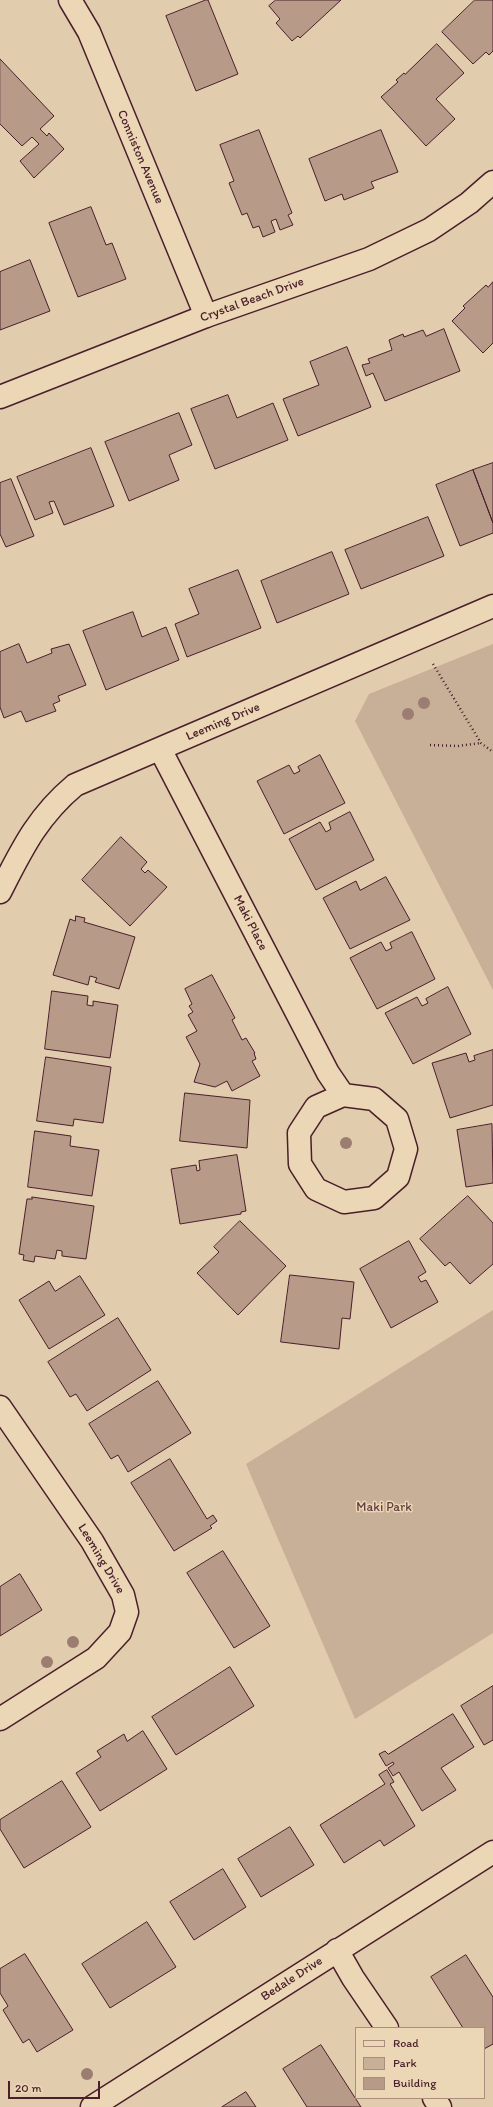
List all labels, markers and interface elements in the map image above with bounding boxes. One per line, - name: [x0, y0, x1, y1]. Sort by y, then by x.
- street label: Conniston Avenue: [113, 108, 167, 206]
- street label: Crystal Beach Drive: [198, 274, 306, 326]
- street label: Leeming Drive: [184, 699, 262, 745]
- street label: Maki Place: [229, 893, 271, 953]
- park label: Maki Park: [356, 1500, 412, 1516]
- street label: Leeming Drive: [74, 1521, 128, 1597]
- street label: Bedale Drive: [258, 1953, 326, 2005]
- legend: [355, 2027, 485, 2099]
- text: Road: [393, 2036, 419, 2050]
- text: Park: [393, 2056, 417, 2070]
- scale bar: [10, 2073, 102, 2099]
- text: Building: [393, 2076, 436, 2090]
- text: 20 m: [15, 2081, 42, 2095]

